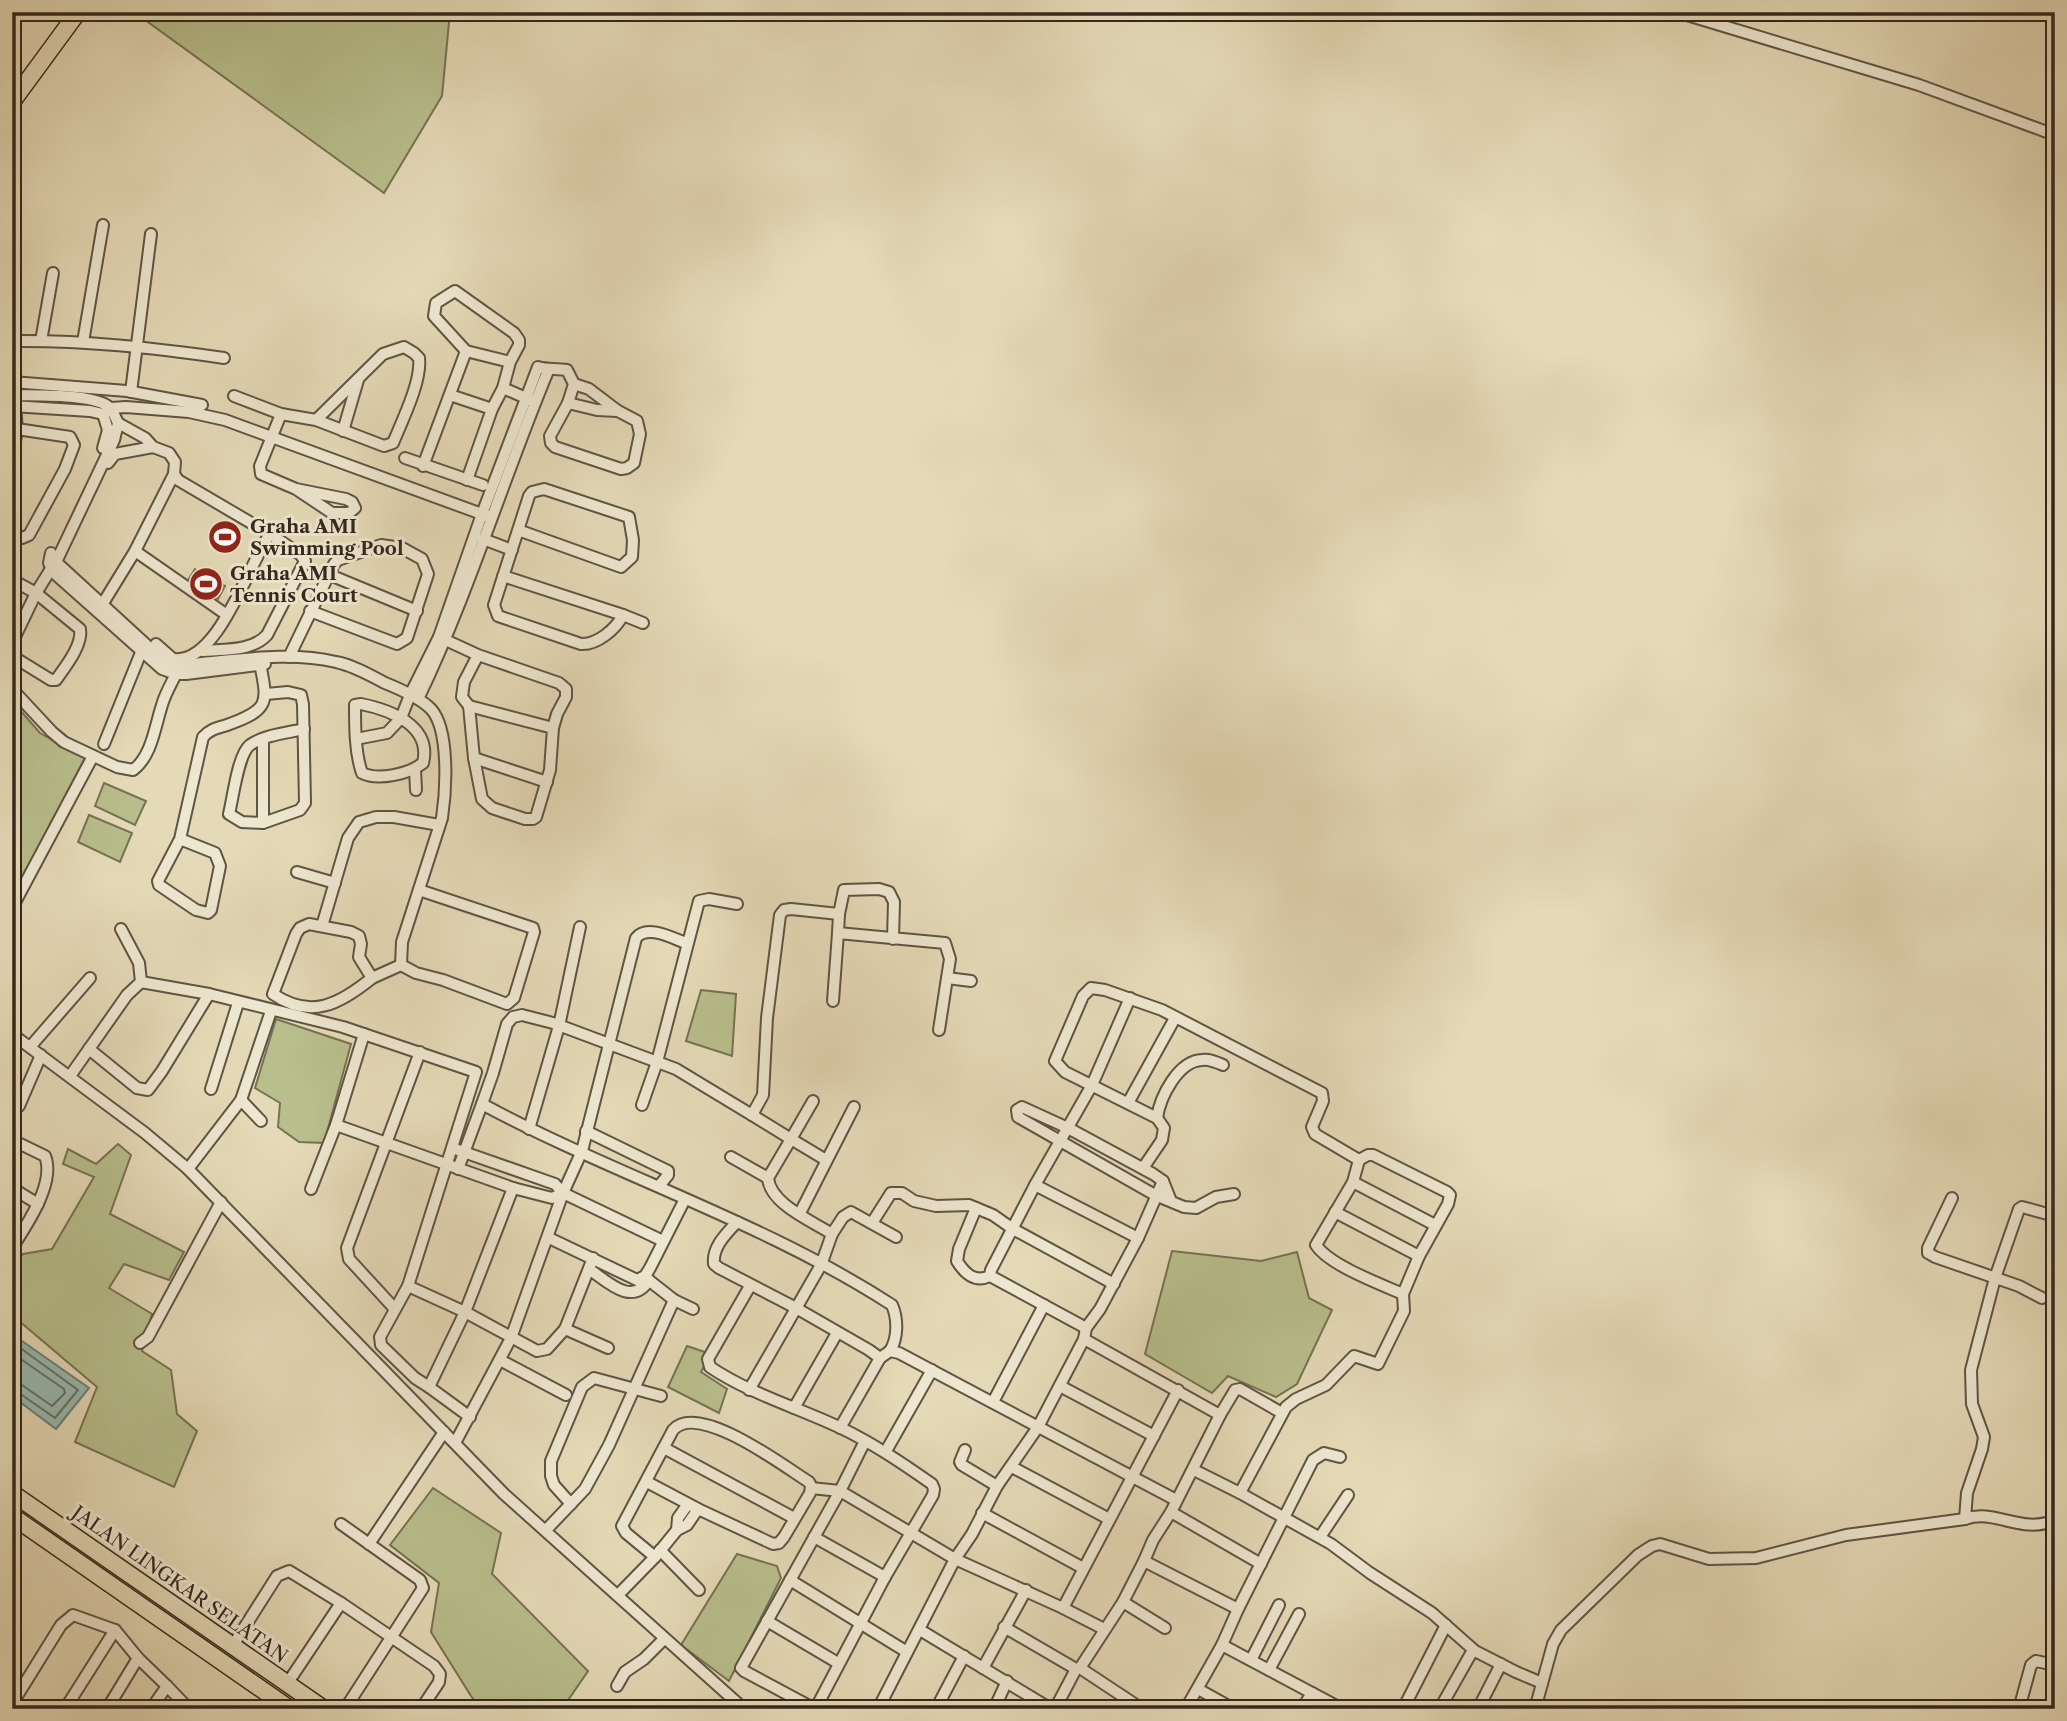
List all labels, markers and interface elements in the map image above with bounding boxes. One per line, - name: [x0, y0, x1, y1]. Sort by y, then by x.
- place label: Graha AMI Swimming Pool: [250, 515, 404, 560]
- sports icon: Graha AMI Swimming Pool: [206, 518, 244, 556]
- place label: Graha AMI Tennis Court: [230, 562, 358, 607]
- sports icon: Graha AMI Tennis Court: [187, 565, 225, 603]
- street label: JALAN LINGKAR SELATAN: [65, 1499, 292, 1668]

